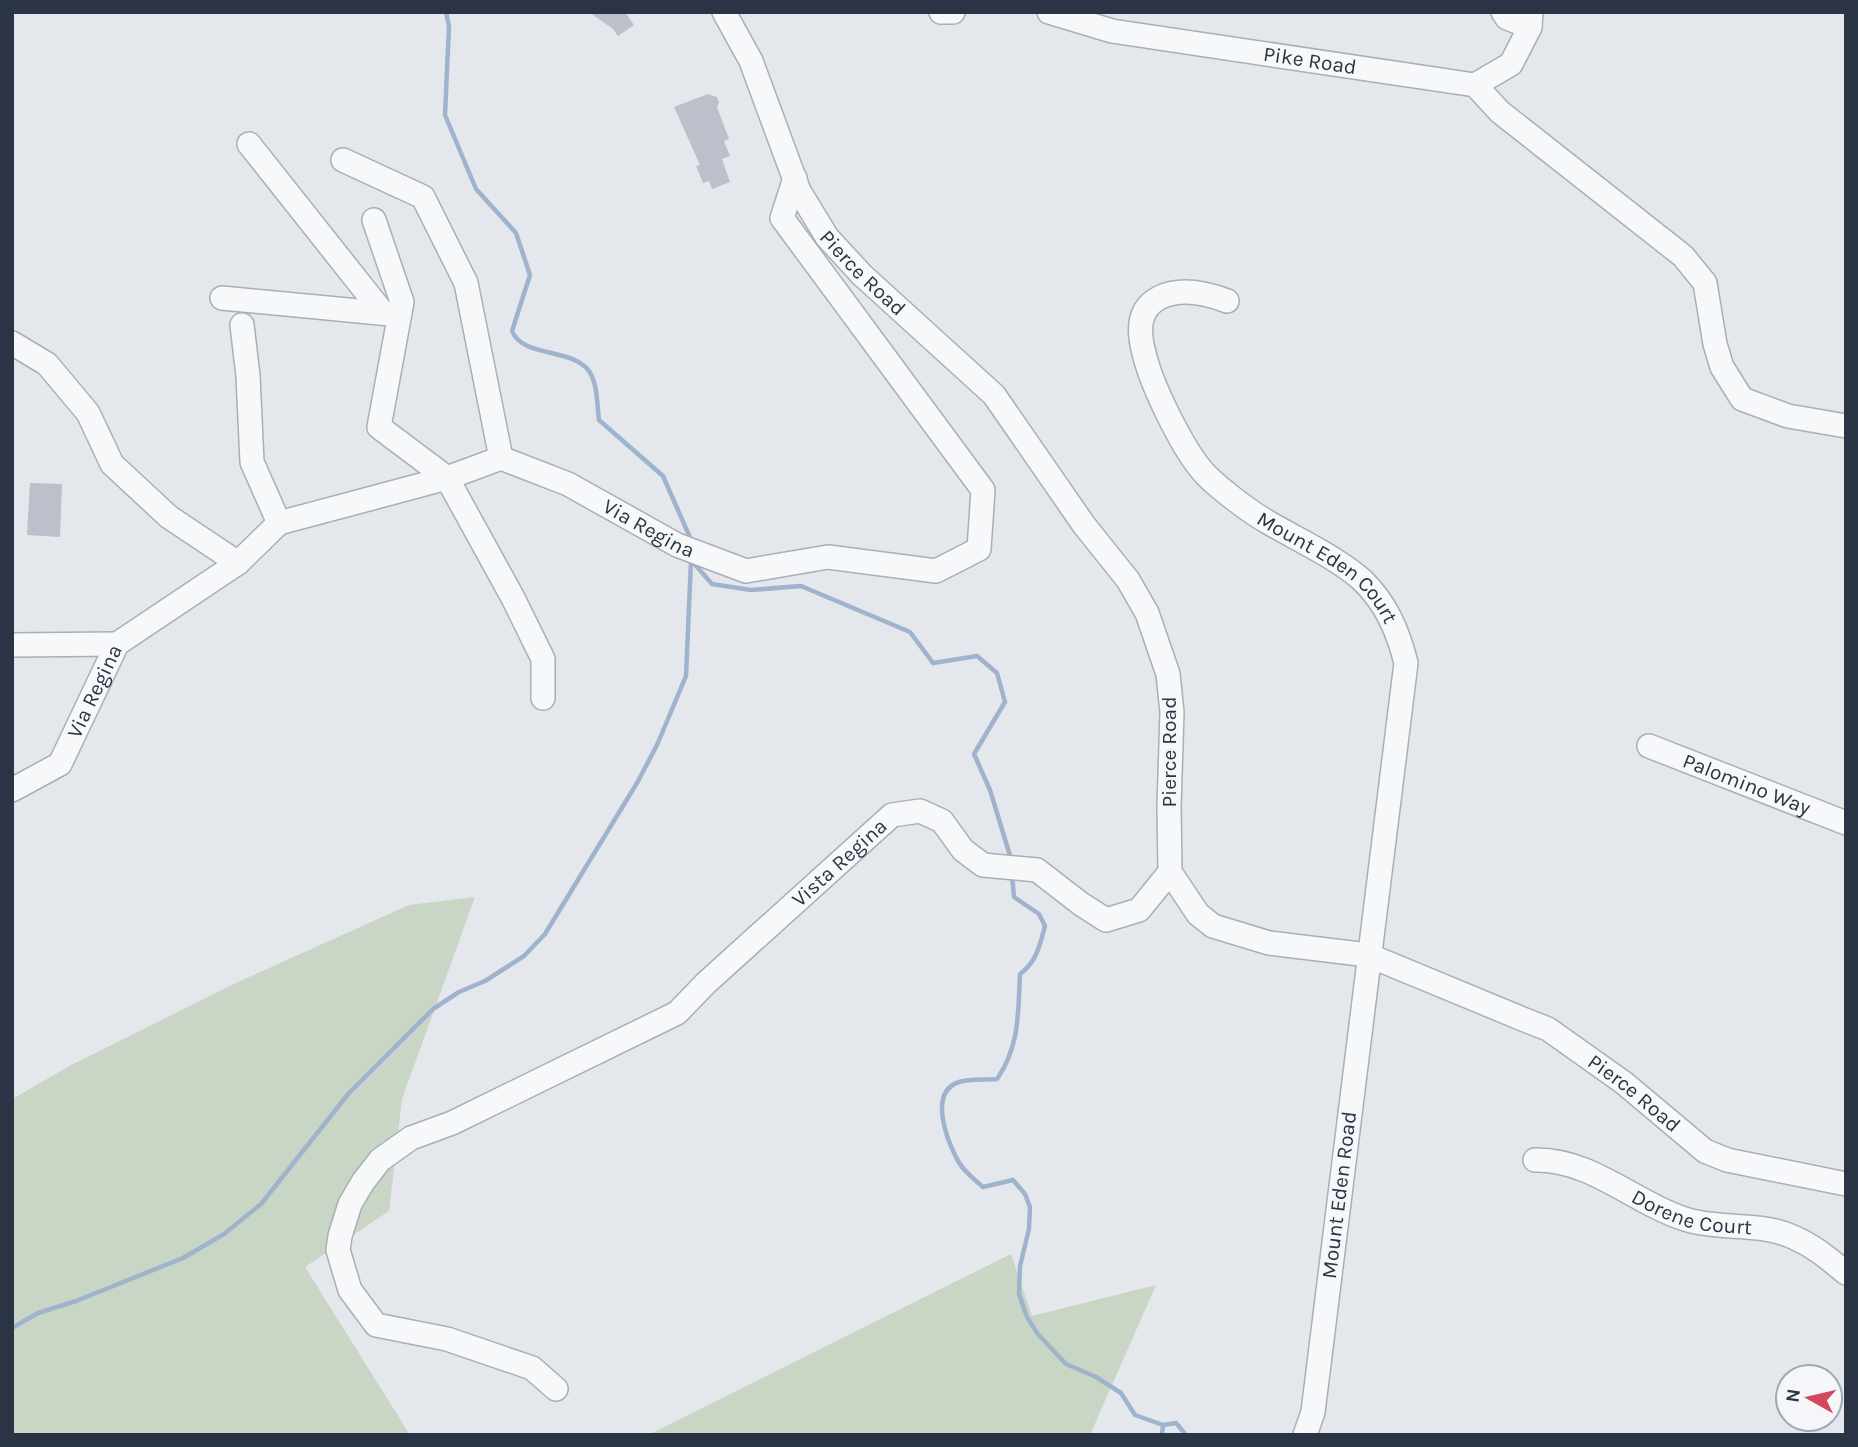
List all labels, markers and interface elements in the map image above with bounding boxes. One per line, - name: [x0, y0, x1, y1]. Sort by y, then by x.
- street label: Pike Road: [1262, 42, 1358, 79]
- street label: Pierce Road: [815, 225, 910, 321]
- street label: Via Regina: [599, 494, 698, 562]
- street label: Mount Eden Court: [1253, 506, 1403, 627]
- street label: Via Regina: [62, 641, 127, 742]
- street label: Pierce Road: [1157, 696, 1181, 808]
- street label: Palomino Way: [1680, 748, 1814, 820]
- street label: Vista Regina: [787, 814, 892, 912]
- street label: Pierce Road: [1583, 1049, 1685, 1137]
- street label: Mount Eden Road: [1317, 1110, 1361, 1280]
- street label: Dorene Court: [1628, 1184, 1753, 1239]
- north arrow: [1774, 1363, 1844, 1433]
- text: N: [1781, 1387, 1805, 1404]

